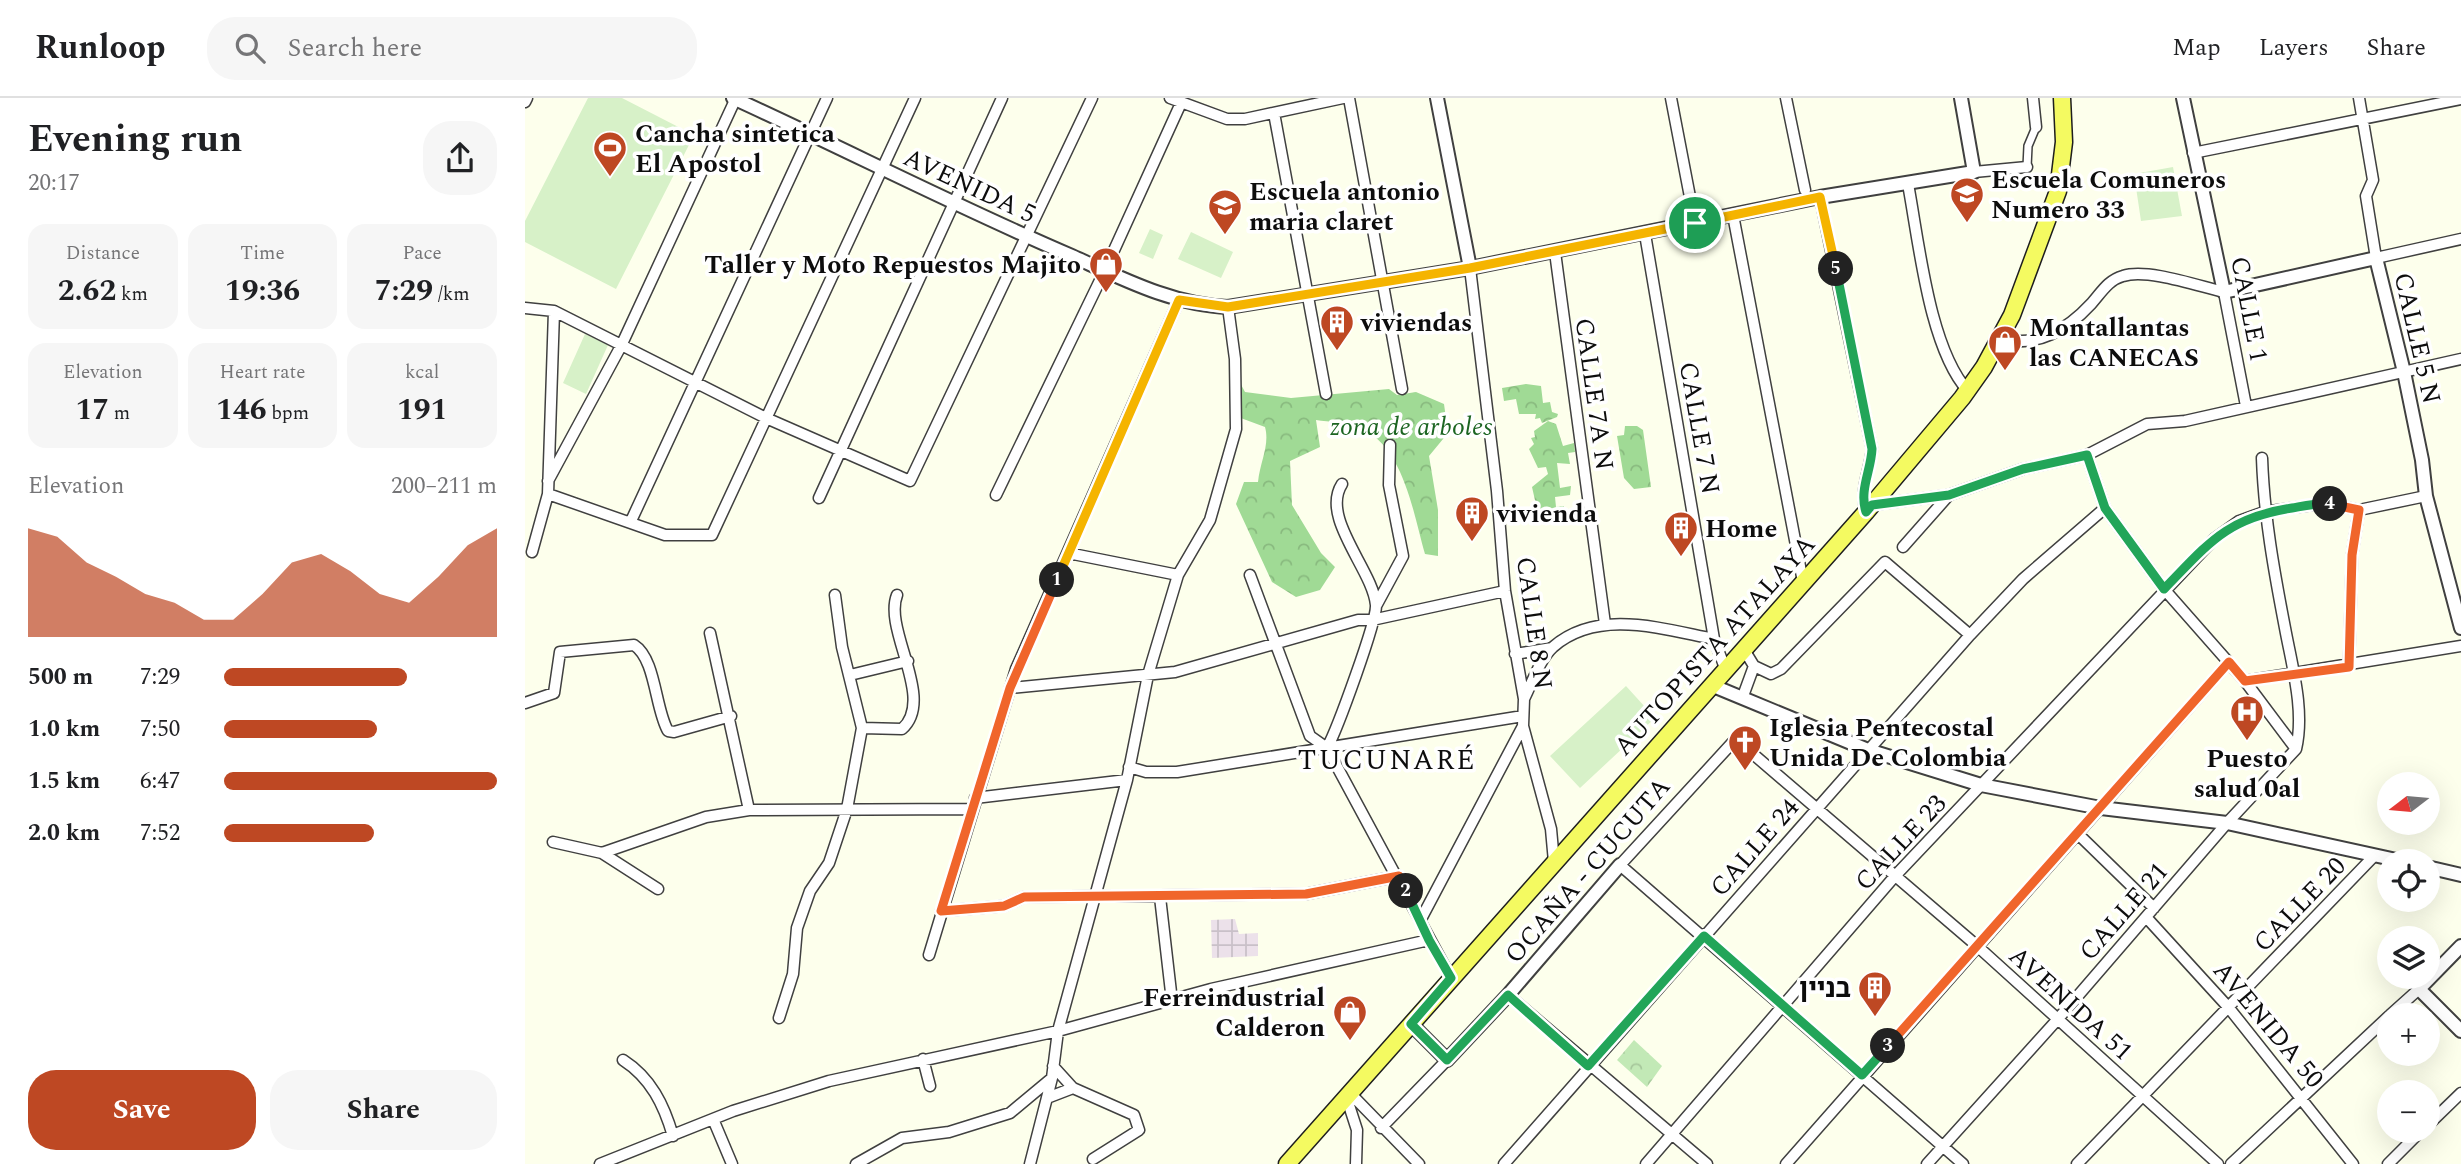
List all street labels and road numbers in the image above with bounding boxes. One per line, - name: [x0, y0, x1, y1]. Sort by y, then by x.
- street label: AVENIDA 5: [896, 138, 1043, 234]
- street label: CALLE 1: [2219, 253, 2279, 365]
- street label: CALLE 5 N: [2382, 268, 2452, 408]
- street label: CALLE 7A N: [1564, 315, 1624, 473]
- street label: CALLE 7 N: [1668, 359, 1730, 498]
- street label: AUTOPISTA ATALAYA: [1604, 526, 1825, 765]
- street label: CALLE 8 N: [1505, 554, 1563, 692]
- street label: OCAÑA - CUCUTA: [1495, 768, 1680, 973]
- street label: CALLE 23: [1845, 785, 1956, 900]
- street label: CALLE 24: [1700, 789, 1809, 906]
- street label: CALLE 20: [2244, 848, 2356, 962]
- street label: CALLE 21: [2069, 853, 2178, 970]
- street label: AVENIDA 51: [1999, 937, 2142, 1071]
- street label: AVENIDA 50: [2203, 952, 2334, 1097]

